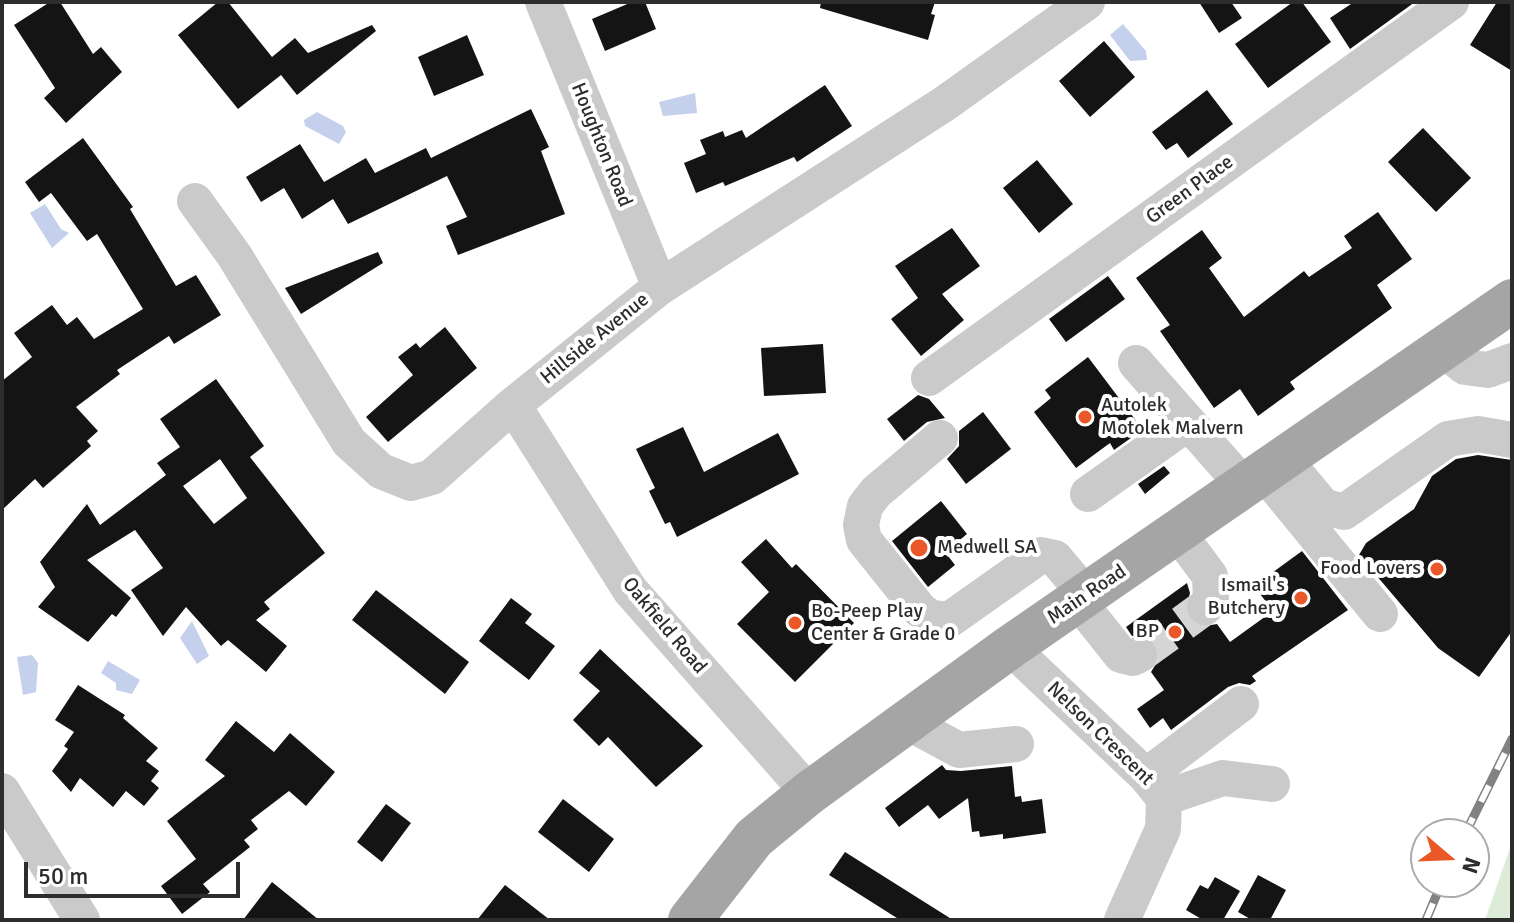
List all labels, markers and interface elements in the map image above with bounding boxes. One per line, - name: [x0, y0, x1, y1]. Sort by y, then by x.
- street label: Houghton Road: [565, 79, 637, 211]
- street label: Green Place: [1142, 150, 1238, 230]
- street label: Hillside Avenue: [536, 288, 654, 390]
- place label: Autolek Motolek Malvern: [1101, 394, 1244, 441]
- marker: Autolek Motolek Malvern: [1076, 408, 1094, 426]
- place label: Medwell SA: [937, 536, 1037, 560]
- marker: Medwell SA: [908, 537, 930, 559]
- place label: Food Lovers: [1320, 557, 1421, 581]
- street label: Main Road: [1043, 560, 1131, 630]
- marker: Food Lovers: [1428, 560, 1446, 578]
- street label: Oakfield Road: [617, 573, 711, 679]
- place label: Ismail's Butchery: [1208, 574, 1285, 621]
- marker: Ismail's Butchery: [1292, 589, 1310, 607]
- place label: Bo-Peep Play Center & Grade 0: [811, 600, 955, 647]
- marker: Bo-Peep Play Center & Grade 0: [786, 614, 804, 632]
- place label: BP: [1136, 620, 1159, 644]
- marker: BP: [1166, 623, 1184, 641]
- street label: Nelson Crescent: [1042, 677, 1158, 791]
- north arrow: [1410, 818, 1490, 898]
- scale bar: [28, 846, 244, 896]
- text: N: [1456, 854, 1487, 877]
- text: 50 m: [38, 861, 88, 891]

